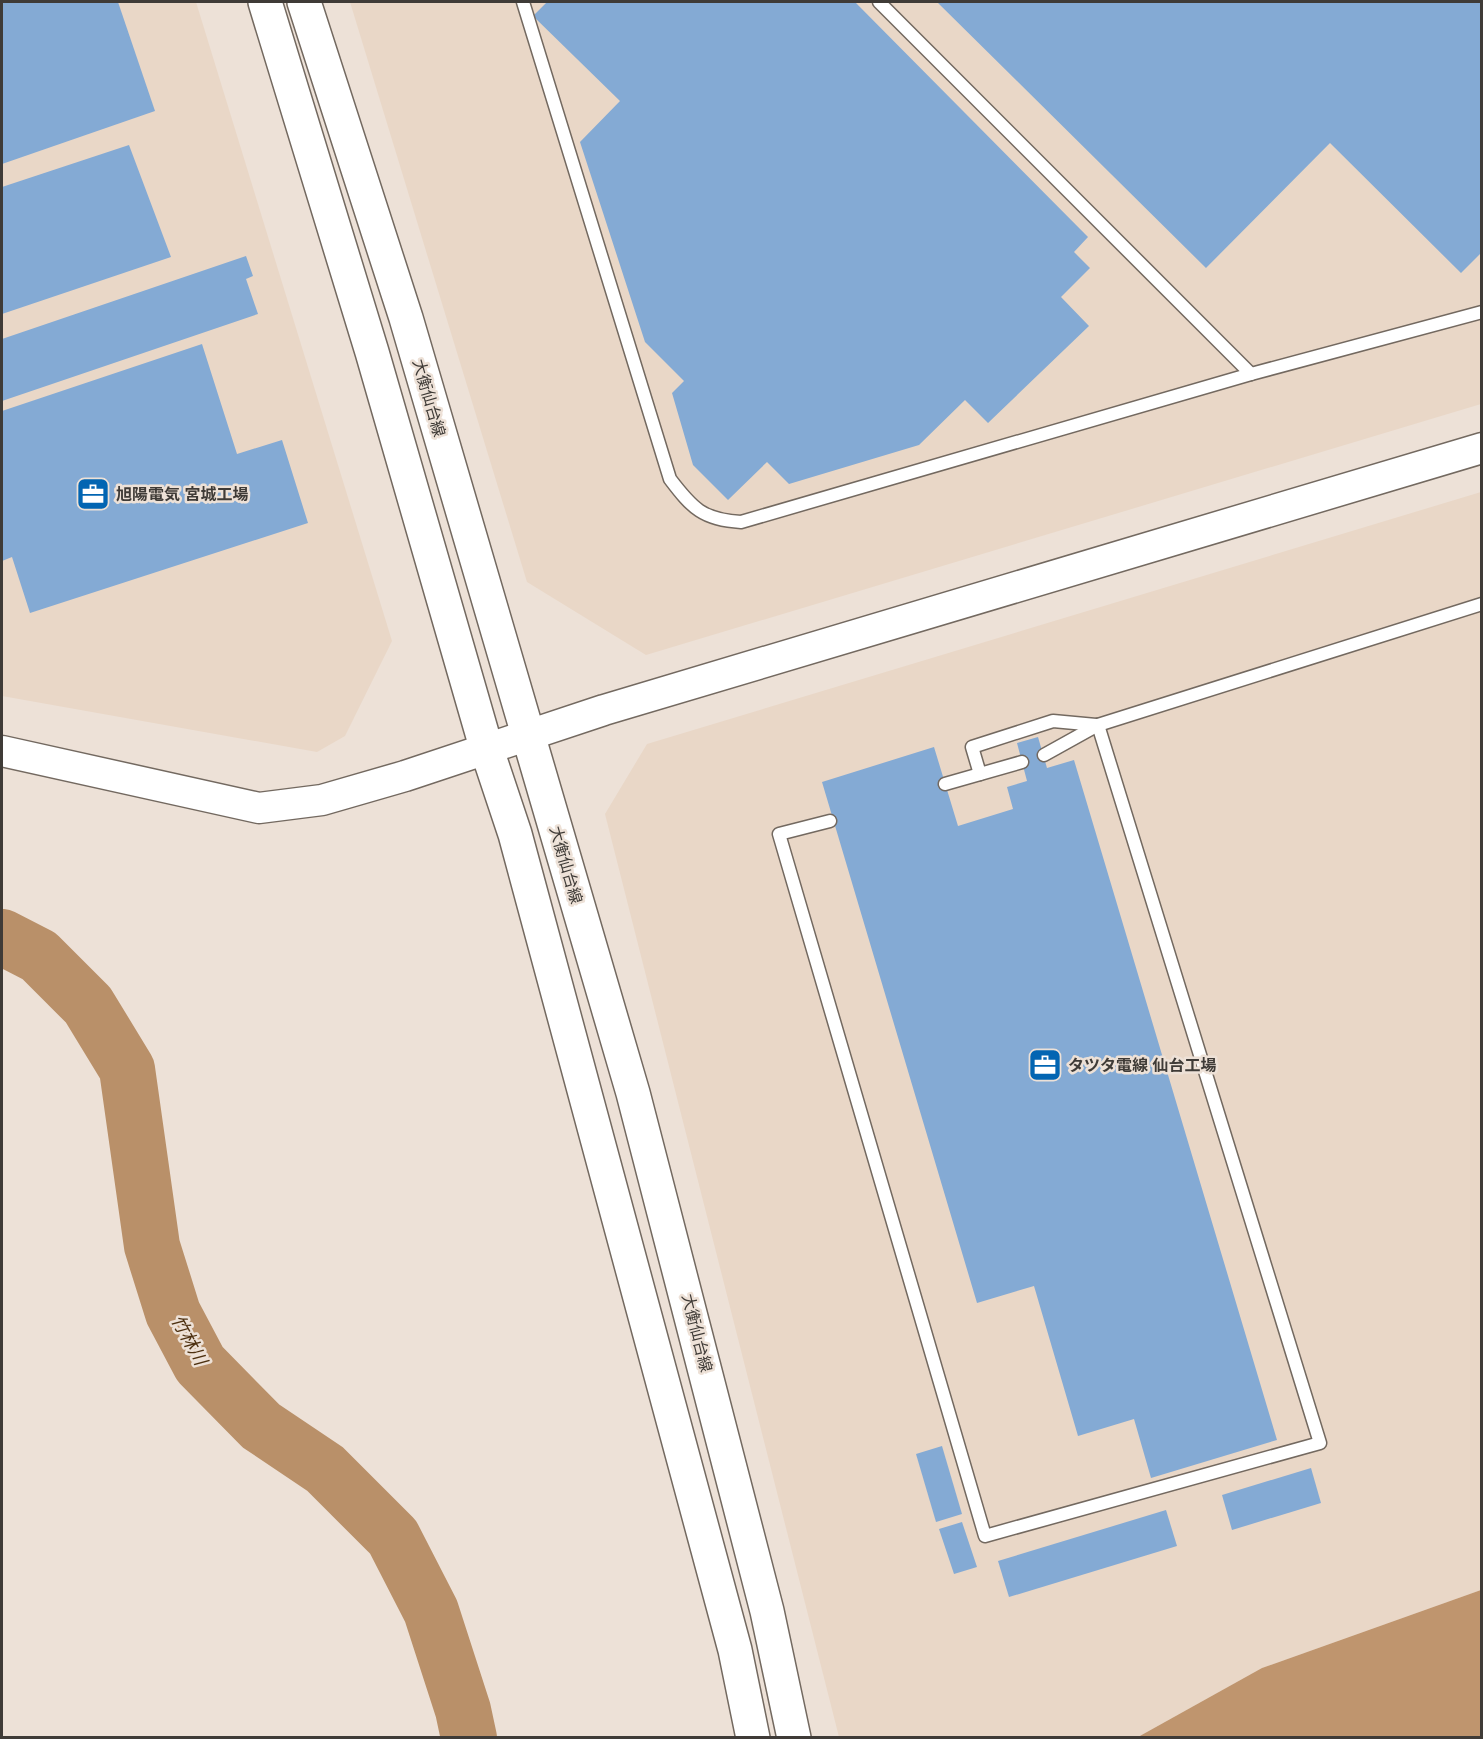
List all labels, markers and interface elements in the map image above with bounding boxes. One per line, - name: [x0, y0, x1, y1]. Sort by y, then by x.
- street label: 大衡仙台線: [410, 357, 448, 439]
- office icon: 旭陽電気 宮城工場: [75, 476, 111, 512]
- place label: 旭陽電気 宮城工場: [116, 485, 248, 503]
- street label: 大衡仙台線: [547, 824, 585, 906]
- office icon: タツタ電線 仙台工場: [1027, 1047, 1063, 1083]
- place label: タツタ電線 仙台工場: [1068, 1057, 1216, 1074]
- street label: 大衡仙台線: [679, 1292, 715, 1374]
- water label: 竹林川: [167, 1312, 212, 1370]

